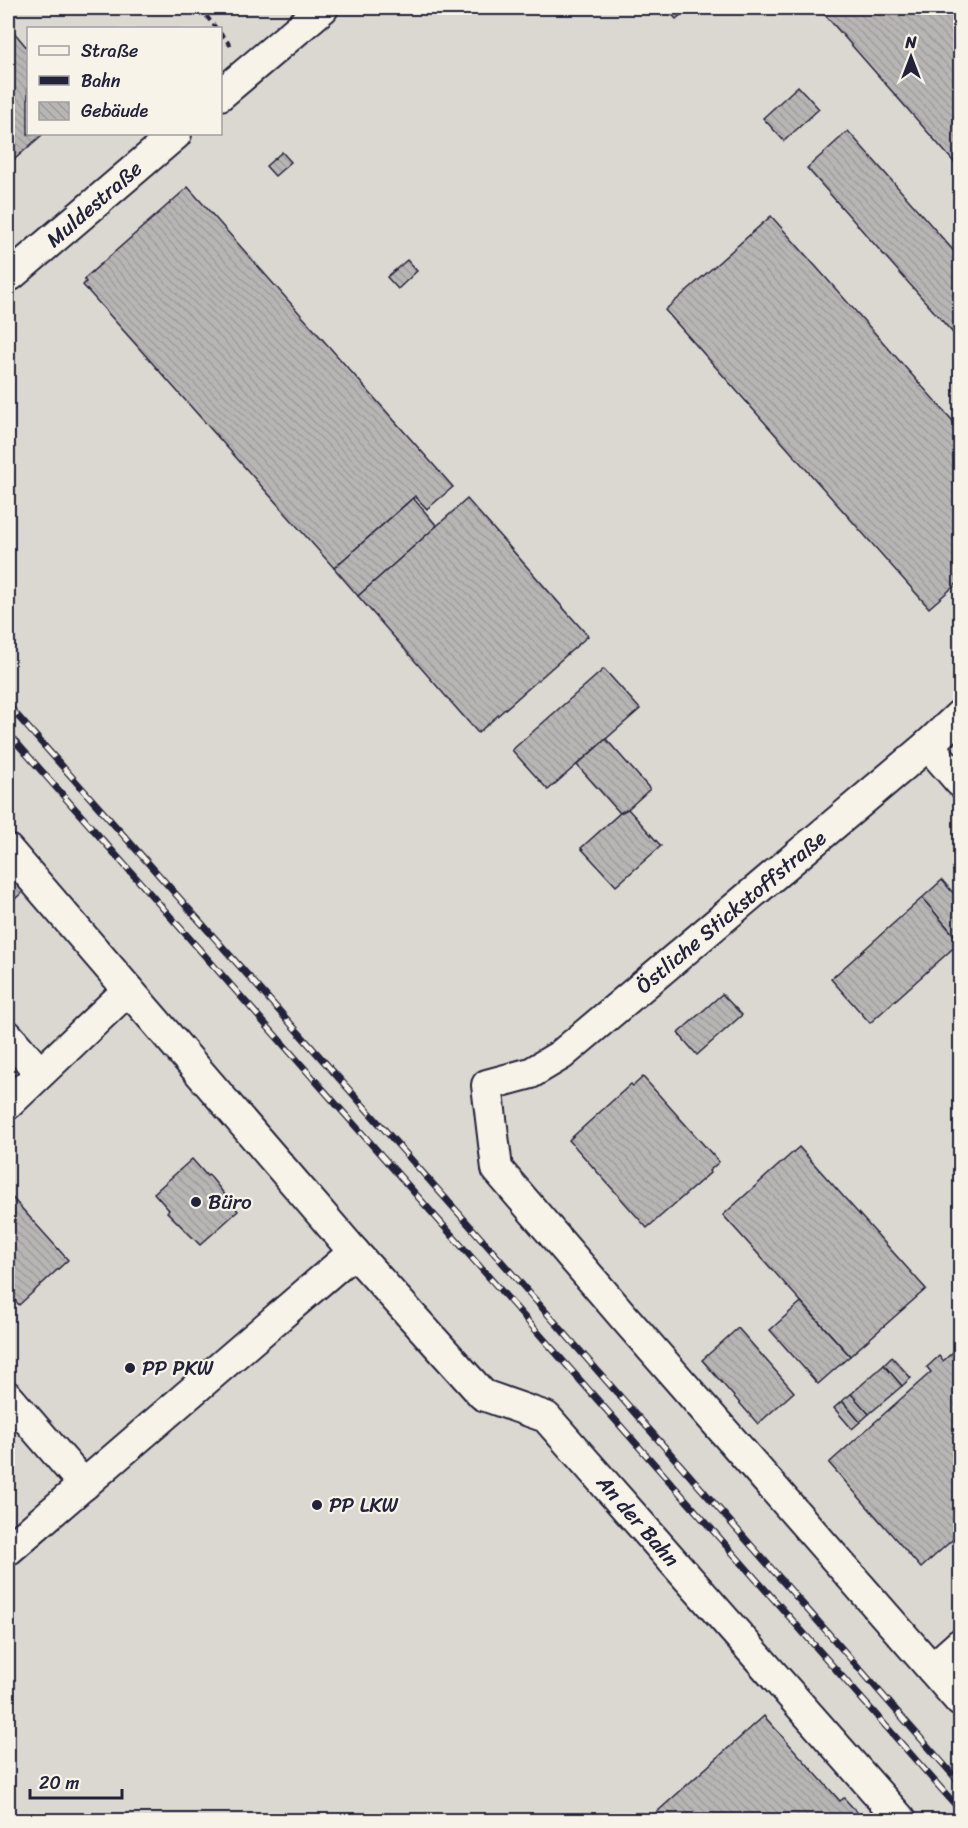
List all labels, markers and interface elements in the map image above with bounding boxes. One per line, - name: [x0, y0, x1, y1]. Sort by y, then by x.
- legend: [27, 27, 222, 135]
- north arrow: [881, 27, 941, 87]
- text: N: [904, 28, 917, 57]
- text: Straße: [81, 35, 138, 67]
- text: Bahn: [81, 65, 121, 97]
- text: Gebäude: [81, 95, 149, 127]
- street label: Muldestraße: [37, 151, 151, 257]
- street label: Östliche Stickstoffstraße: [627, 820, 835, 1004]
- place label: Büro: [208, 1183, 252, 1221]
- marker: Büro: [189, 1195, 203, 1209]
- place label: PP PKW: [142, 1349, 214, 1387]
- marker: PP PKW: [123, 1361, 137, 1375]
- street label: An der Bahn: [586, 1465, 689, 1576]
- place label: PP LKW: [329, 1486, 399, 1524]
- marker: PP LKW: [310, 1498, 324, 1512]
- scale bar: [30, 1762, 122, 1800]
- text: 20 m: [39, 1767, 79, 1799]

